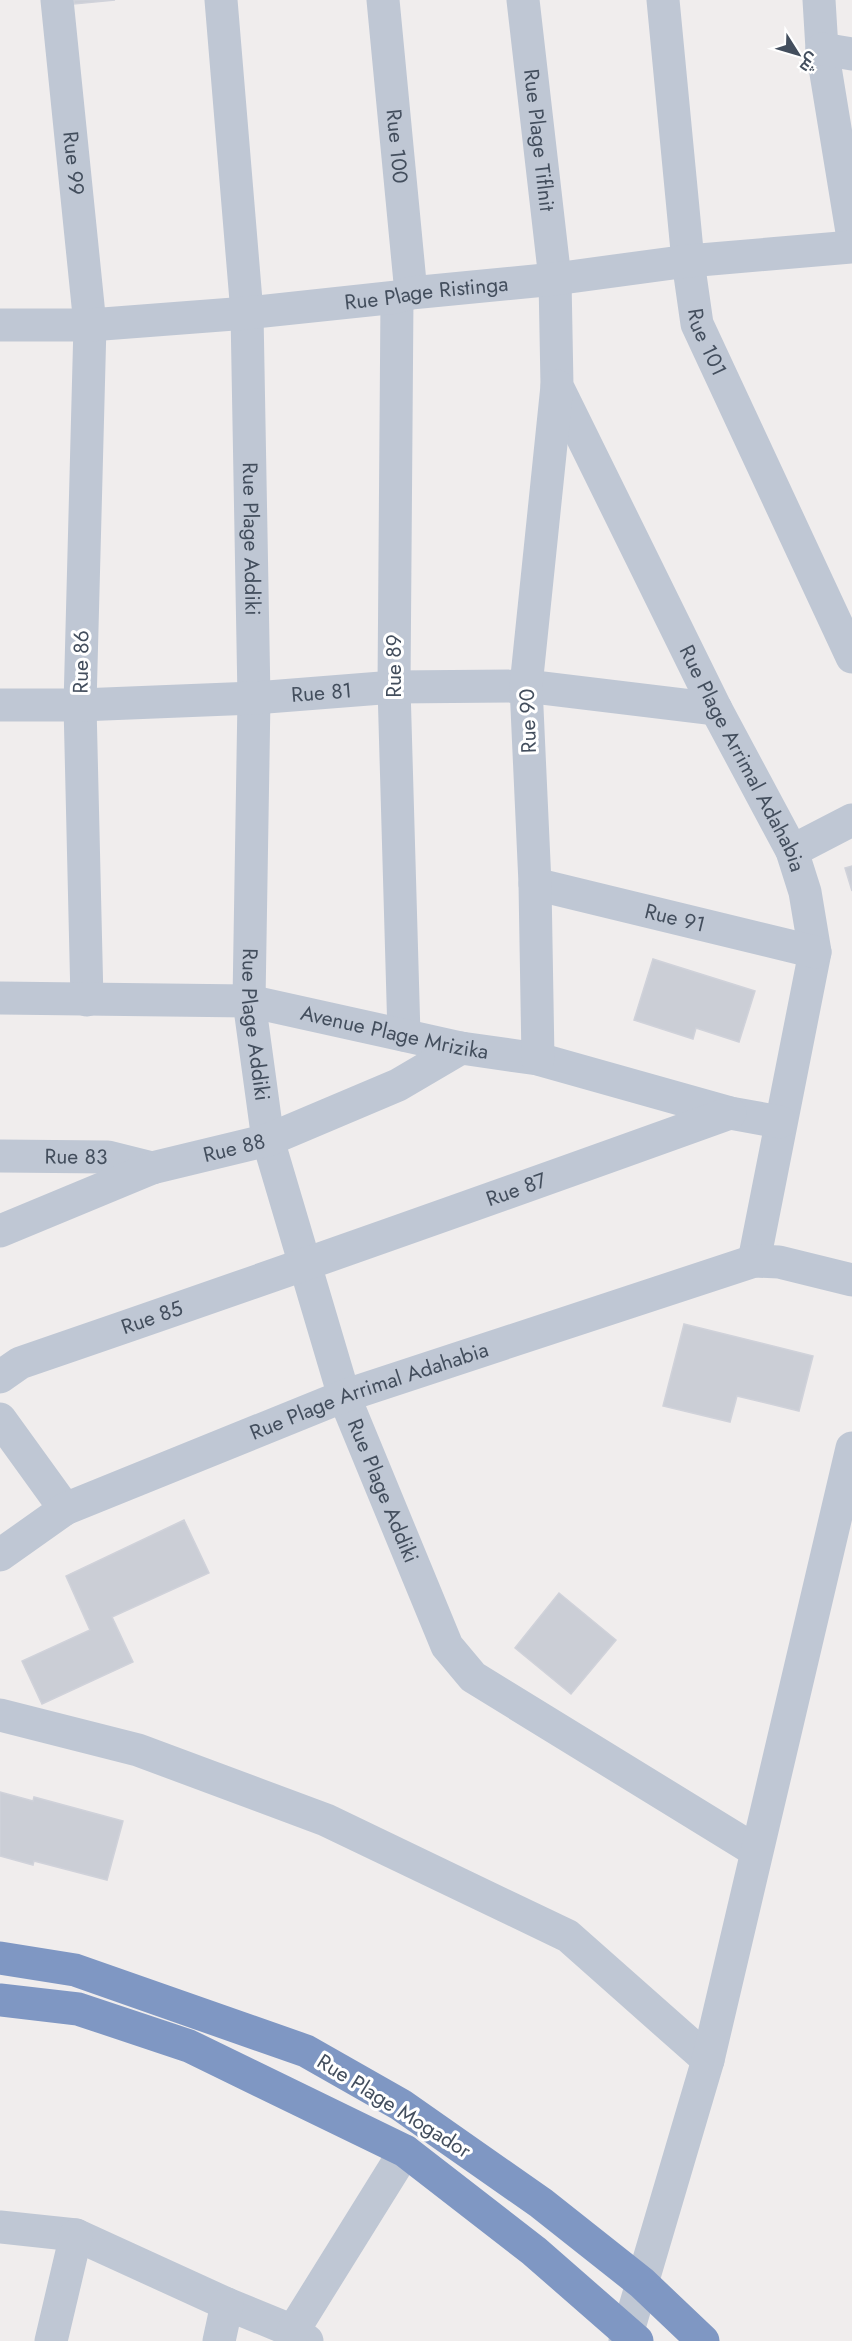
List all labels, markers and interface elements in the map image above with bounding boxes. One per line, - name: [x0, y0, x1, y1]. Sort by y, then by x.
- north arrow: [768, 24, 828, 84]
- text: ش: [794, 48, 825, 78]
- street label: Rue Plage Tiflnit: [516, 67, 562, 213]
- street label: Rue 100: [379, 108, 415, 185]
- street label: Rue 99: [55, 130, 92, 197]
- street label: Rue Plage Ristinga: [343, 269, 510, 318]
- street label: Rue 101: [680, 306, 734, 381]
- street label: Rue Plage Addiki: [235, 462, 268, 616]
- street label: Rue 86: [65, 630, 97, 694]
- street label: Rue 89: [379, 634, 409, 698]
- street label: Rue Plage Arrimal Adahabia: [672, 640, 813, 875]
- street label: Rue 81: [290, 675, 353, 710]
- street label: Rue 90: [512, 688, 544, 754]
- street label: Rue 91: [642, 896, 708, 940]
- street label: Rue Plage Addiki: [234, 948, 277, 1103]
- street label: Avenue Plage Mrizika: [298, 998, 490, 1067]
- street label: Rue 88: [200, 1126, 268, 1170]
- street label: Rue 83: [44, 1141, 108, 1172]
- street label: Rue 87: [482, 1165, 550, 1214]
- street label: Rue 85: [117, 1293, 187, 1342]
- street label: Rue Plage Arrimal Adahabia: [245, 1334, 492, 1448]
- street label: Rue Plage Addiki: [340, 1414, 426, 1567]
- street label: Rue Plage Mogador: [311, 2046, 478, 2166]

